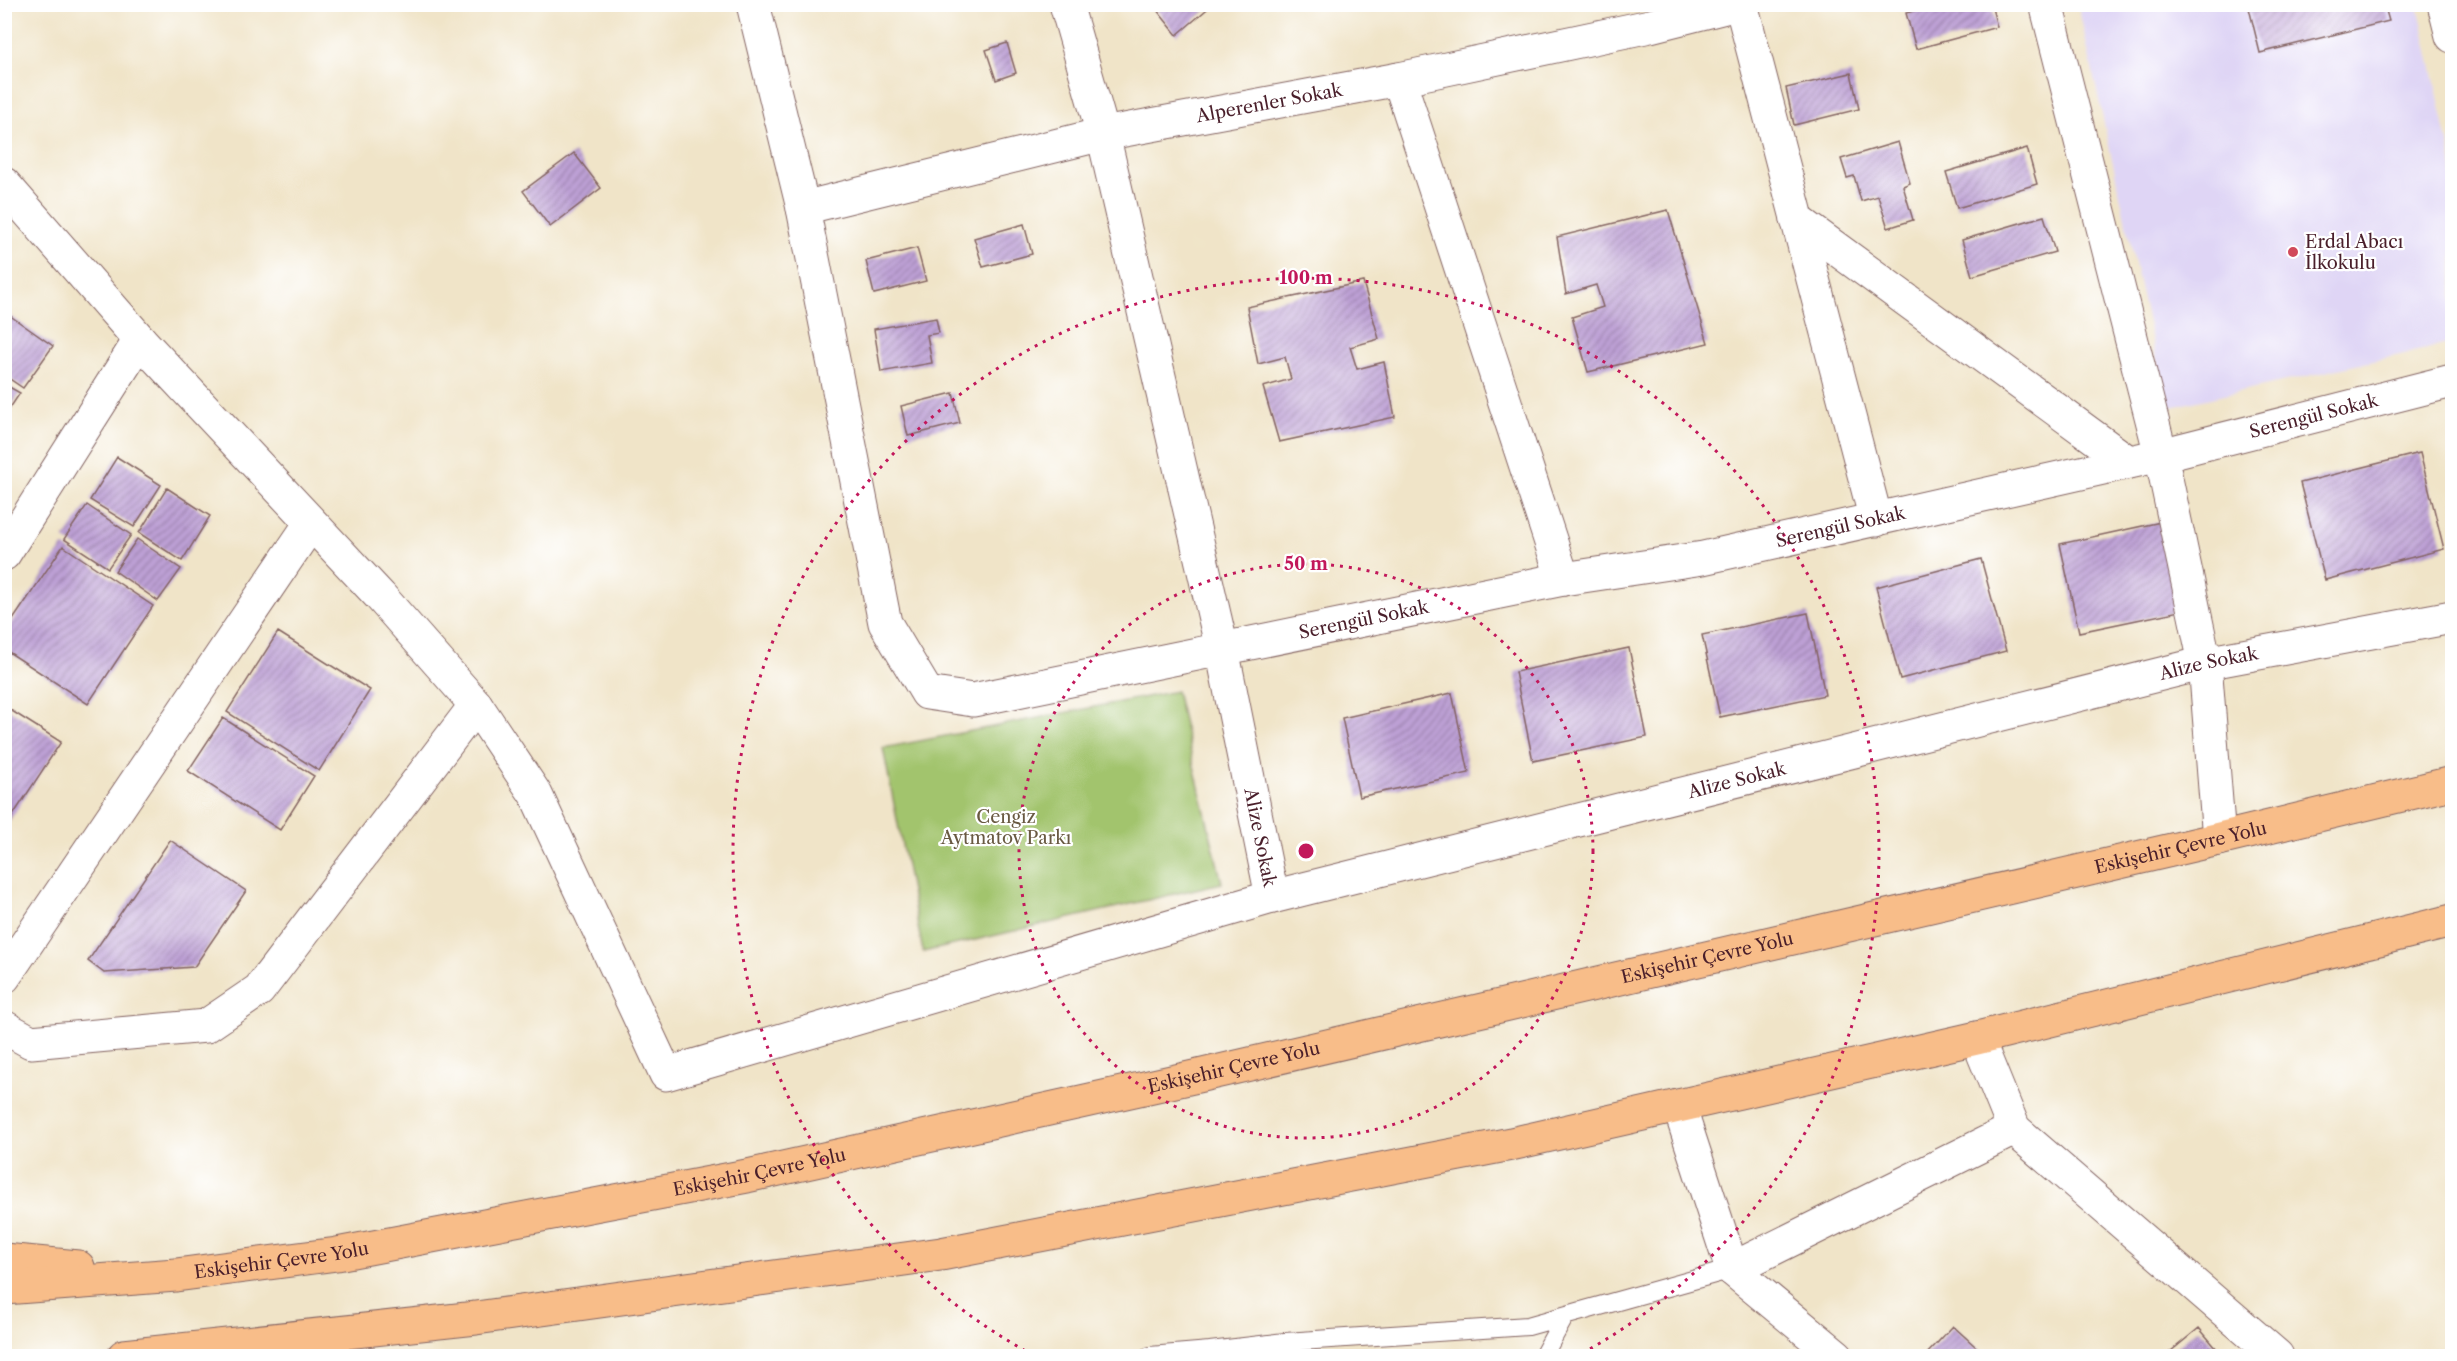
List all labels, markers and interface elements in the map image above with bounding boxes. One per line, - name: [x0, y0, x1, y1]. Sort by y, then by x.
- street label: Alperenler Sokak: [1193, 79, 1345, 128]
- place label: Erdal Abacı İlkokulu: [2305, 231, 2404, 274]
- marker: Erdal Abacı İlkokulu: [2286, 245, 2300, 259]
- text: 100 m: [1279, 267, 1333, 289]
- street label: Serengül Sokak: [2247, 389, 2382, 443]
- street label: Serengül Sokak: [1774, 502, 1909, 552]
- text: 50 m: [1284, 553, 1328, 575]
- street label: Serengül Sokak: [1297, 596, 1432, 644]
- street label: Alize Sokak: [2156, 642, 2261, 685]
- street label: Alize Sokak: [1685, 757, 1790, 804]
- street label: Alize Sokak: [1239, 785, 1281, 890]
- park label: Cengiz Aytmatov Parkı: [940, 806, 1072, 849]
- street label: Eskişehir Çevre Yolu: [2092, 817, 2269, 879]
- centre of rings: [1296, 841, 1316, 861]
- street label: Eskişehir Çevre Yolu: [1619, 927, 1796, 988]
- street label: Eskişehir Çevre Yolu: [1146, 1037, 1322, 1098]
- street label: Eskişehir Çevre Yolu: [671, 1143, 848, 1201]
- street label: Eskişehir Çevre Yolu: [193, 1237, 371, 1284]

